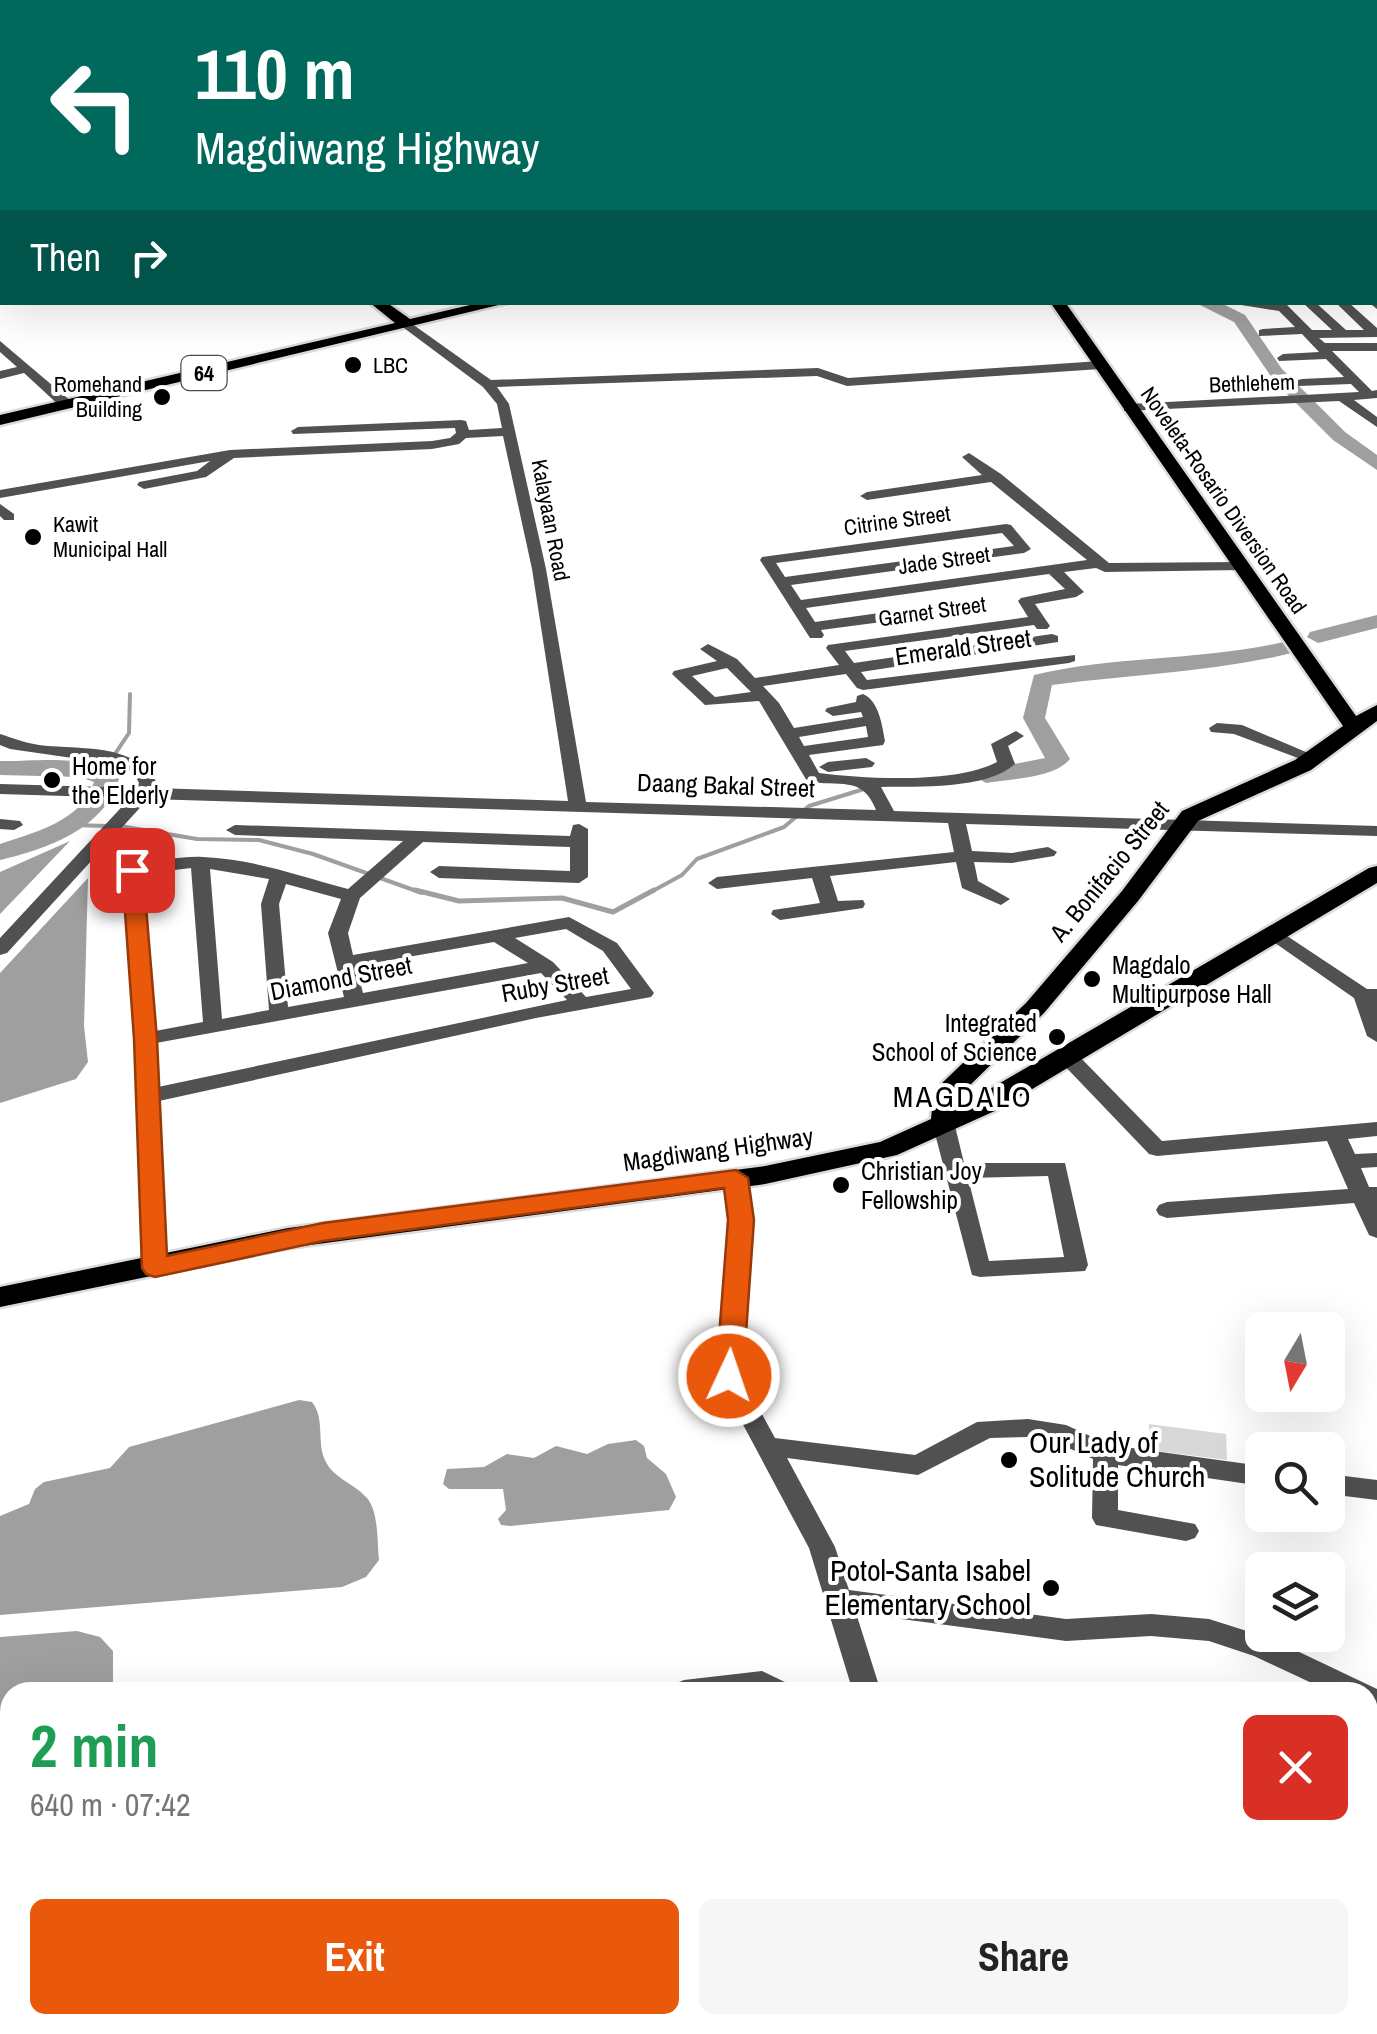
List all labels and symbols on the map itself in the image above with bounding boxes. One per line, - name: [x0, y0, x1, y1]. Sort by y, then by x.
- place label: LBC: [373, 350, 408, 380]
- marker: LBC: [342, 354, 364, 376]
- road number: 64: [182, 356, 226, 390]
- street label: Bethlehem: [1208, 367, 1296, 399]
- place label: Romehand Building: [54, 369, 142, 424]
- street label: Noveleta-Rosario Diversion Road: [1134, 381, 1314, 619]
- marker: Romehand Building: [151, 386, 173, 408]
- street label: Kalayaan Road: [525, 457, 577, 583]
- street label: Citrine Street: [842, 498, 952, 542]
- place label: Kawit Municipal Hall: [53, 509, 167, 564]
- marker: Kawit Municipal Hall: [22, 526, 44, 548]
- street label: Jade Street: [896, 539, 992, 581]
- street label: Garnet Street: [876, 589, 988, 633]
- street label: Emerald Street: [893, 621, 1033, 673]
- place label: Home for the Elderly: [72, 749, 170, 812]
- street label: Daang Bakal Street: [637, 765, 816, 805]
- marker: Home for the Elderly: [41, 769, 63, 791]
- street label: A. Bonifacio Street: [1041, 793, 1177, 949]
- pin: [90, 828, 175, 913]
- street label: Diamond Street: [267, 948, 415, 1008]
- place label: Magdalo Multipurpose Hall: [1112, 948, 1272, 1011]
- street label: Ruby Street: [499, 958, 612, 1010]
- marker: Magdalo Multipurpose Hall: [1081, 968, 1103, 990]
- place label: Integrated School of Science: [872, 1006, 1037, 1069]
- marker: Integrated School of Science: [1046, 1026, 1068, 1048]
- district label: MAGDALO: [893, 1076, 1033, 1116]
- street label: Magdiwang Highway: [621, 1119, 816, 1179]
- place label: Christian Joy Fellowship: [861, 1154, 983, 1217]
- marker: Christian Joy Fellowship: [830, 1174, 852, 1196]
- north arrow: [1245, 1312, 1345, 1412]
- position arrow: [677, 1324, 781, 1428]
- place label: Our Lady of Solitude Church: [1029, 1422, 1205, 1496]
- marker: Our Lady of Solitude Church: [998, 1449, 1020, 1471]
- place label: Potol-Santa Isabel Elementary School: [825, 1550, 1031, 1624]
- marker: Potol-Santa Isabel Elementary School: [1040, 1577, 1062, 1599]

